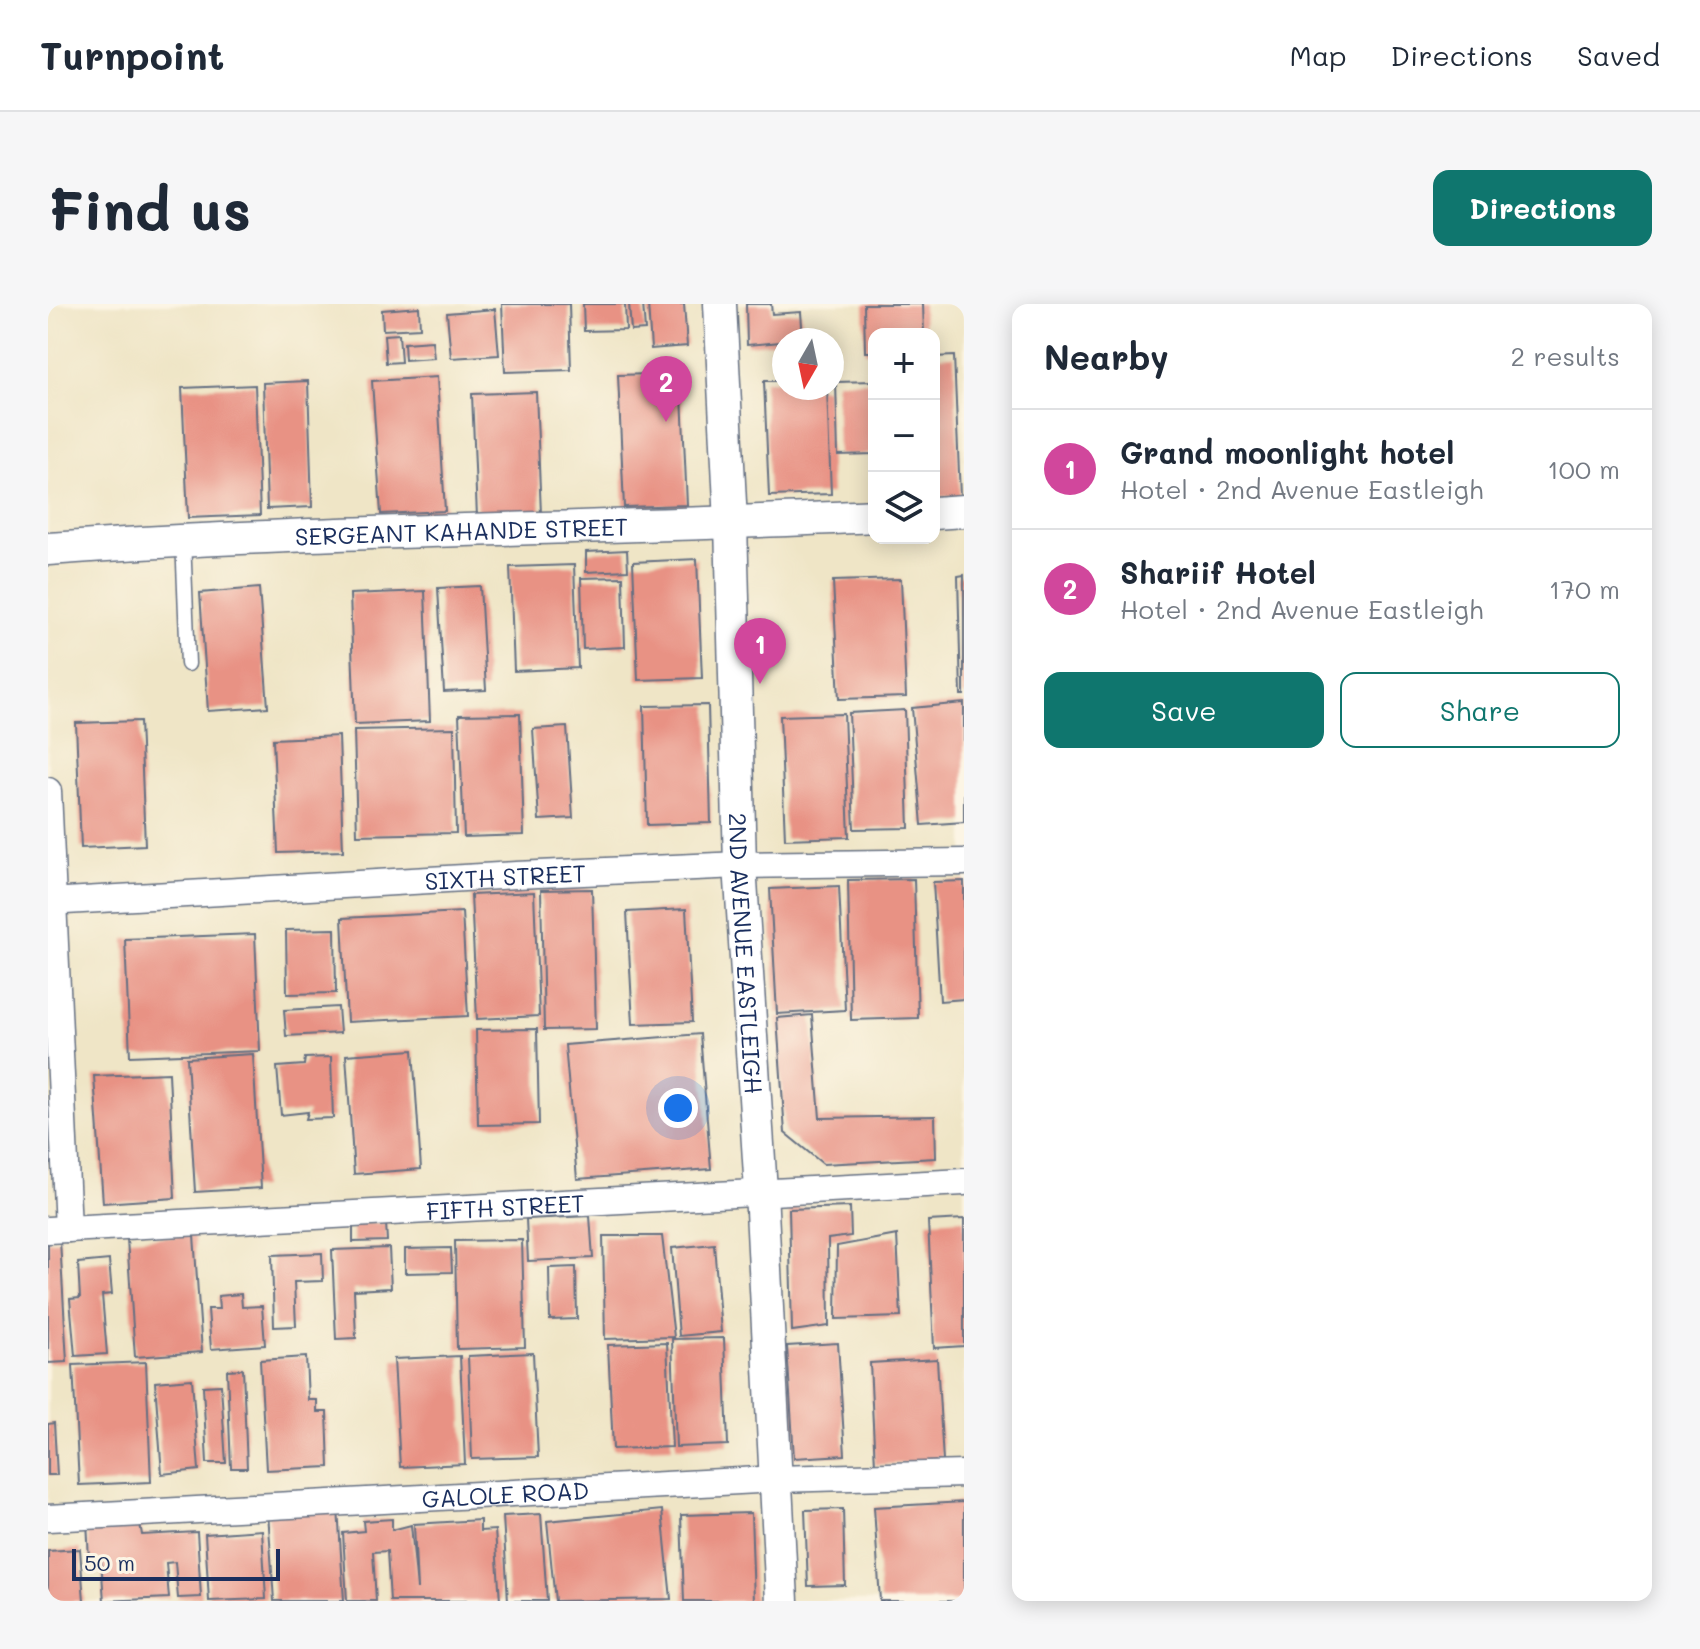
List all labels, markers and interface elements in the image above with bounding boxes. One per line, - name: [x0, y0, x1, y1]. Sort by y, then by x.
- text: Turnpoint: [40, 30, 224, 80]
- text: Map: [1290, 37, 1347, 73]
- text: Directions: [1391, 37, 1533, 73]
- text: Saved: [1577, 37, 1660, 73]
- button: Directions: [1433, 170, 1652, 246]
- text: Find us: [48, 172, 251, 245]
- north arrow: [772, 328, 844, 400]
- map controls: [868, 328, 940, 544]
- button: +: [868, 328, 940, 400]
- text: Nearby: [1044, 334, 1169, 379]
- text: 2 results: [1511, 339, 1620, 373]
- pin: 2: [640, 356, 692, 422]
- button: −: [868, 400, 940, 472]
- text: Grand moonlight hotel: [1120, 432, 1454, 472]
- text: 1: [1064, 452, 1076, 486]
- text: 100 m: [1547, 452, 1620, 486]
- button: layers: [868, 472, 940, 544]
- text: Hotel · 2nd Avenue Eastleigh: [1120, 472, 1483, 506]
- street label: SERGEANT KAHANDE STREET: [294, 510, 629, 551]
- text: Shariif Hotel: [1120, 552, 1316, 592]
- text: 2: [1063, 572, 1077, 606]
- text: 170 m: [1549, 572, 1620, 606]
- text: Hotel · 2nd Avenue Eastleigh: [1120, 592, 1483, 626]
- pin: 1: [734, 618, 786, 684]
- button: Save: [1044, 672, 1324, 748]
- button: Share: [1340, 672, 1620, 748]
- street label: 2ND AVENUE EASTLEIGH: [723, 812, 770, 1095]
- street label: SIXTH STREET: [424, 856, 587, 896]
- your location: [658, 1088, 698, 1128]
- street label: FIFTH STREET: [425, 1186, 585, 1226]
- street label: GALOLE ROAD: [421, 1474, 590, 1513]
- scale bar: [72, 1545, 280, 1581]
- text: 50 m: [84, 1548, 135, 1577]

